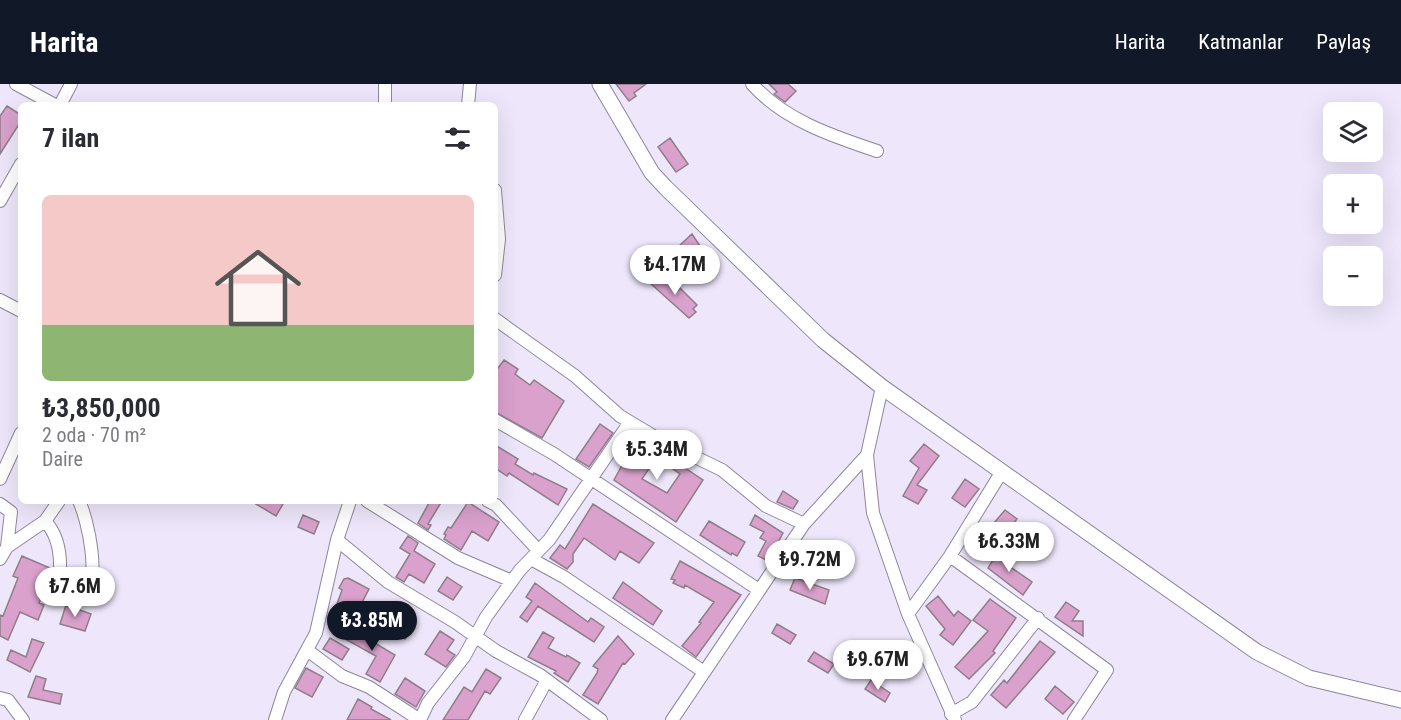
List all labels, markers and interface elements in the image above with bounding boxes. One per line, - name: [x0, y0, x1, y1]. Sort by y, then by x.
- text: Harita: [30, 26, 98, 59]
- text: Harita: [1115, 30, 1165, 54]
- text: Katmanlar: [1198, 30, 1283, 54]
- text: Paylaş: [1316, 30, 1371, 54]
- map controls: [1323, 102, 1383, 306]
- button: layers: [1323, 102, 1383, 162]
- icon: filters: [441, 122, 474, 155]
- text: 7 ilan: [42, 123, 99, 153]
- button: +: [1323, 174, 1383, 234]
- icon: home: [204, 234, 312, 342]
- pin: ₺4.17M: [626, 245, 724, 296]
- button: −: [1323, 246, 1383, 306]
- text: ₺4.17M: [644, 252, 706, 276]
- text: ₺3,850,000: [42, 393, 161, 423]
- text: 2 oda · 70 m²: [42, 423, 146, 447]
- pin: ₺5.34M: [608, 430, 706, 481]
- text: ₺5.34M: [626, 437, 688, 461]
- text: Daire: [42, 447, 83, 471]
- pin: ₺6.33M: [960, 522, 1058, 573]
- text: ₺6.33M: [978, 529, 1040, 553]
- pin: ₺9.72M: [761, 540, 859, 591]
- text: ₺9.72M: [779, 547, 841, 571]
- pin: ₺7.6M: [33, 567, 117, 618]
- text: ₺7.6M: [49, 574, 101, 598]
- pin: ₺3.85M: [323, 601, 421, 652]
- text: ₺3.85M: [341, 608, 403, 632]
- pin: ₺9.67M: [829, 640, 927, 691]
- text: ₺9.67M: [847, 647, 909, 671]

